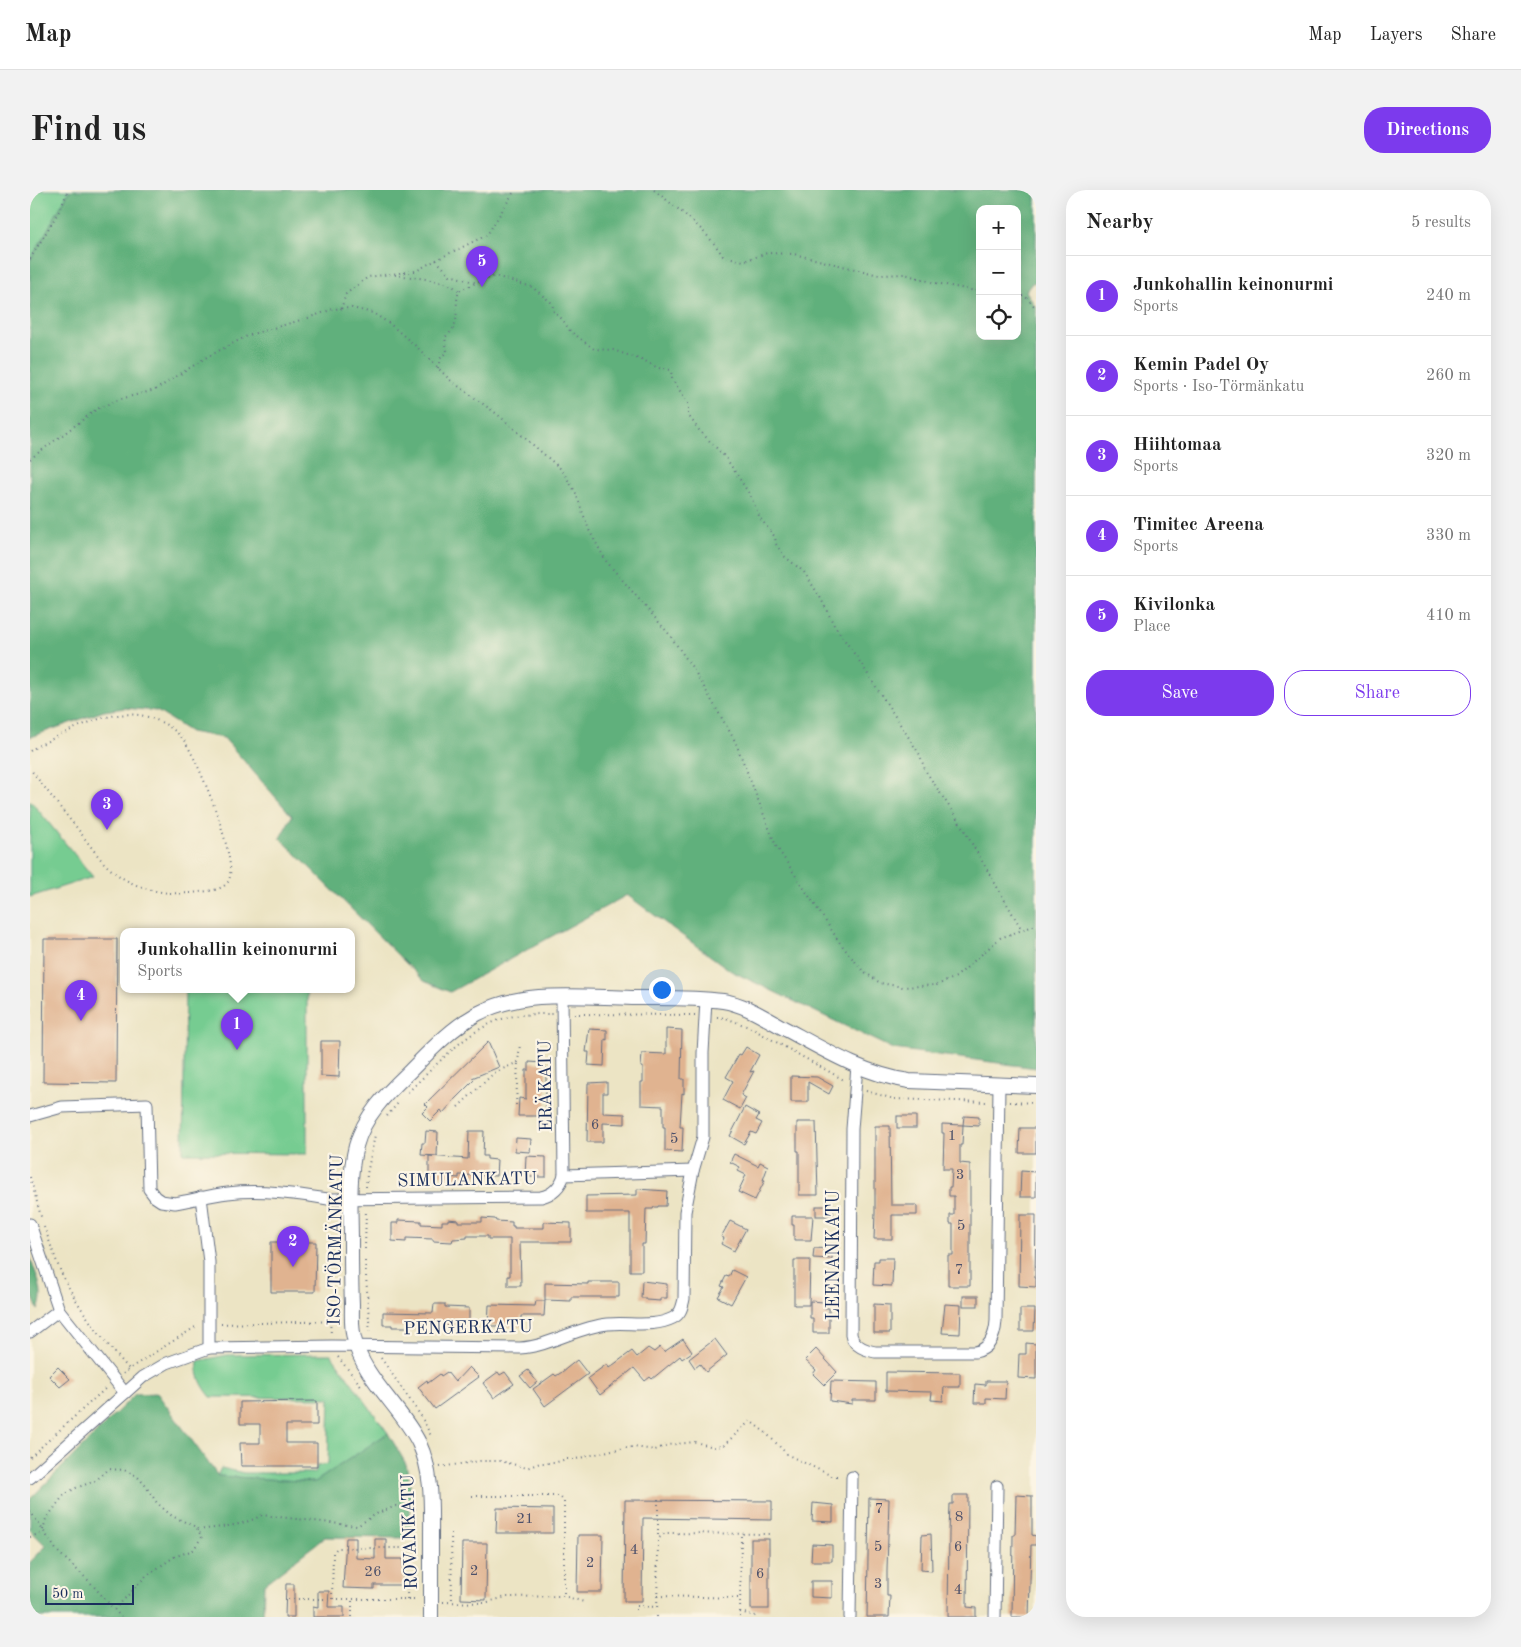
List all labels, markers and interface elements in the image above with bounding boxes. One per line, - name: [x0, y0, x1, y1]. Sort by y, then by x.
- text: Map: [25, 23, 72, 47]
- text: Map: [1308, 26, 1342, 44]
- text: Layers: [1370, 26, 1422, 44]
- text: Share: [1450, 26, 1496, 44]
- button: Directions: [1364, 107, 1491, 153]
- text: Find us: [30, 113, 146, 148]
- map controls: [976, 205, 1021, 340]
- button: +: [976, 205, 1021, 250]
- text: Nearby: [1086, 212, 1154, 233]
- text: 5 results: [1411, 215, 1471, 231]
- pin: 5: [466, 246, 498, 287]
- button: −: [976, 250, 1021, 295]
- text: Junkohallin keinonurmi: [1133, 276, 1333, 295]
- text: 1: [1097, 288, 1107, 304]
- text: 240 m: [1426, 288, 1471, 304]
- button: locate: [976, 295, 1021, 340]
- text: Sports: [1133, 299, 1178, 315]
- text: Kemin Padel Oy: [1133, 356, 1269, 375]
- text: 2: [1097, 368, 1107, 384]
- text: 260 m: [1426, 368, 1471, 384]
- text: Sports · Iso-Törmänkatu: [1133, 379, 1304, 395]
- text: Hiihtomaa: [1133, 436, 1222, 455]
- text: 3: [1097, 448, 1107, 464]
- text: 320 m: [1426, 448, 1471, 464]
- text: Sports: [1133, 459, 1178, 475]
- text: Timitec Areena: [1133, 516, 1264, 535]
- text: 4: [1097, 528, 1107, 544]
- text: 330 m: [1426, 528, 1471, 544]
- text: Sports: [1133, 539, 1178, 555]
- text: Kivilonka: [1133, 596, 1215, 615]
- text: 5: [1097, 608, 1107, 624]
- text: 410 m: [1426, 608, 1471, 624]
- text: Place: [1133, 619, 1170, 635]
- button: Save: [1086, 670, 1274, 716]
- button: Share: [1284, 670, 1471, 716]
- pin: 3: [91, 789, 123, 830]
- popup: [120, 928, 355, 993]
- text: Junkohallin keinonurmi: [137, 941, 338, 960]
- text: Sports: [137, 964, 183, 980]
- your location: [649, 977, 675, 1003]
- pin: 4: [65, 980, 97, 1021]
- pin: 1: [221, 1009, 253, 1050]
- street label: ERÄKATU: [533, 1040, 556, 1132]
- house number: 6: [591, 1118, 599, 1133]
- house number: 1: [948, 1129, 956, 1144]
- house number: 5: [670, 1132, 678, 1147]
- street label: ISO-TÖRMÄNKATU: [322, 1154, 346, 1326]
- house number: 3: [956, 1168, 964, 1183]
- street label: SIMULANKATU: [397, 1170, 537, 1190]
- street label: LEENANKATU: [825, 1190, 843, 1320]
- house number: 5: [957, 1219, 965, 1234]
- pin: 2: [277, 1226, 309, 1267]
- house number: 7: [955, 1263, 963, 1278]
- street label: PENGERKATU: [403, 1318, 533, 1338]
- street label: ROVANKATU: [399, 1474, 421, 1590]
- house number: 7: [875, 1502, 883, 1517]
- house number: 8: [955, 1510, 963, 1525]
- house number: 21: [516, 1512, 534, 1527]
- house number: 5: [874, 1540, 882, 1555]
- house number: 6: [954, 1540, 962, 1555]
- house number: 4: [630, 1543, 638, 1558]
- house number: 2: [586, 1556, 594, 1571]
- house number: 2: [470, 1564, 478, 1579]
- house number: 26: [364, 1565, 382, 1580]
- house number: 6: [756, 1567, 764, 1582]
- house number: 3: [874, 1577, 882, 1592]
- scale bar: [45, 1582, 134, 1605]
- house number: 4: [954, 1583, 962, 1598]
- text: 50 m: [52, 1587, 83, 1601]

